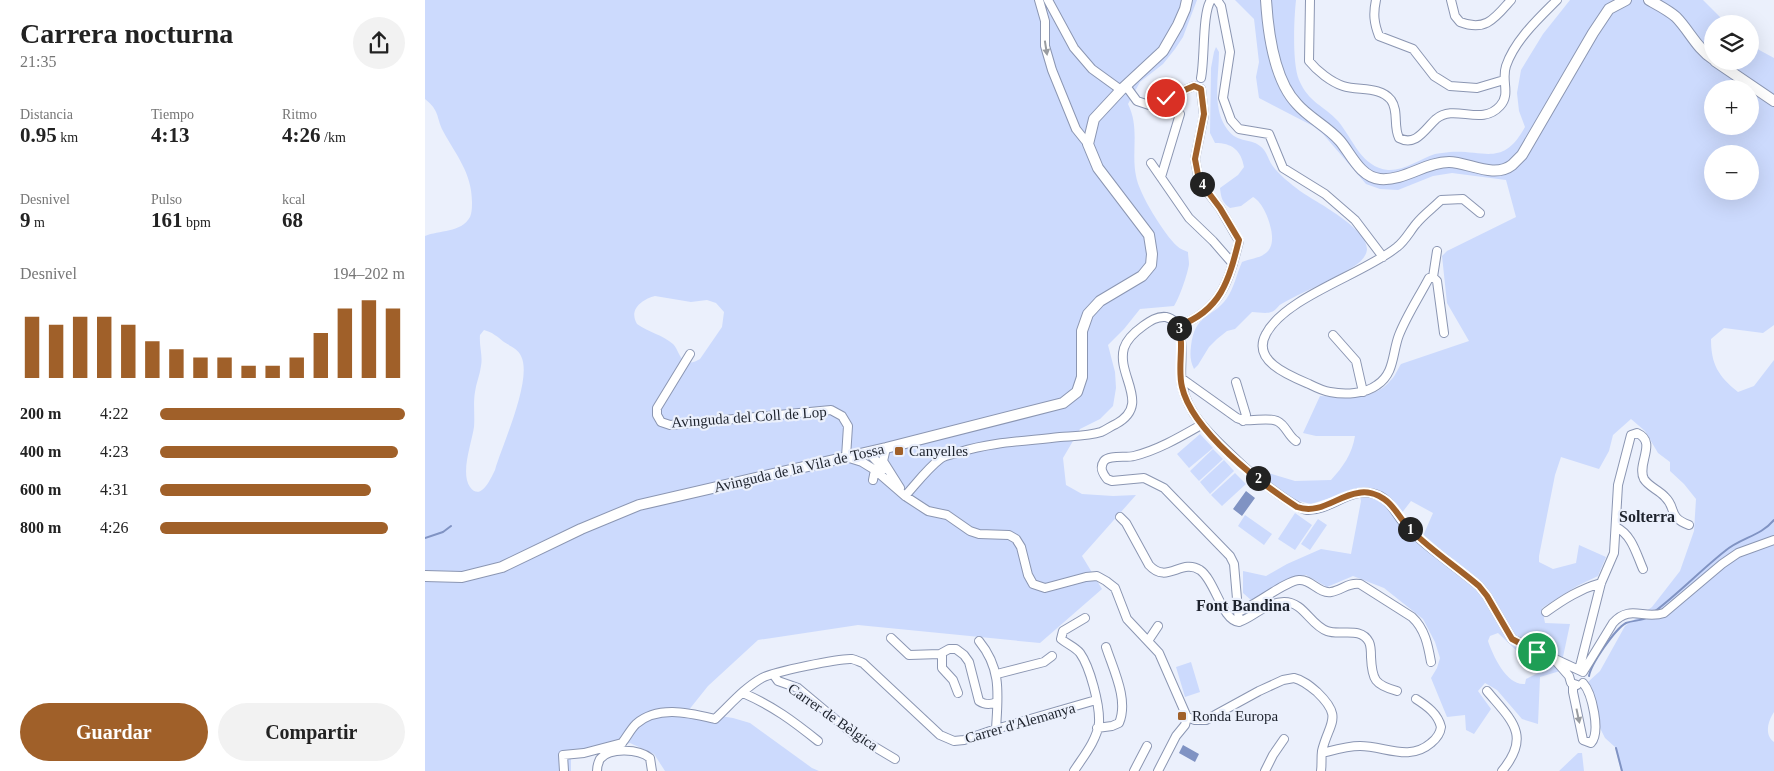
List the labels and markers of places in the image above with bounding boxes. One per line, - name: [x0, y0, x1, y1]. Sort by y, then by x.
- pin: [1145, 77, 1187, 119]
- pin: 4: [1189, 172, 1215, 196]
- pin: 3: [1167, 316, 1191, 340]
- place label: Canyelles: [909, 443, 968, 459]
- marker: Canyelles: [893, 445, 905, 457]
- pin: 2: [1245, 466, 1271, 490]
- pin: 1: [1397, 516, 1423, 542]
- pin: [1516, 631, 1558, 673]
- place label: Ronda Europa: [1192, 708, 1279, 724]
- marker: Ronda Europa: [1176, 710, 1188, 722]

